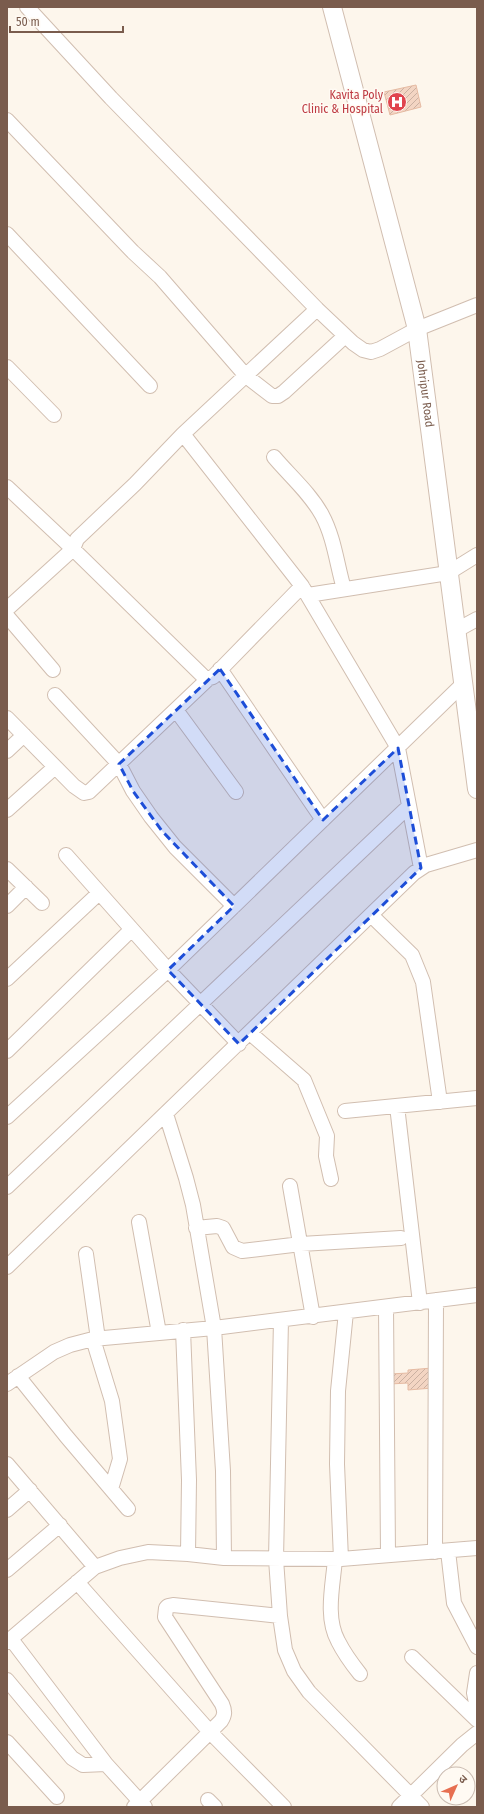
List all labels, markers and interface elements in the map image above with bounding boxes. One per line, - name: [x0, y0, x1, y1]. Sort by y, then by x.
- scale bar: [10, 8, 123, 34]
- text: 50 m: [16, 15, 40, 29]
- place label: Kavita Poly Clinic & Hospital: [302, 88, 384, 116]
- hospital icon: Kavita Poly Clinic & Hospital: [386, 91, 408, 113]
- street label: Johripur Road: [414, 359, 437, 428]
- north arrow: [436, 1766, 476, 1806]
- text: उ: [456, 1772, 470, 1787]

